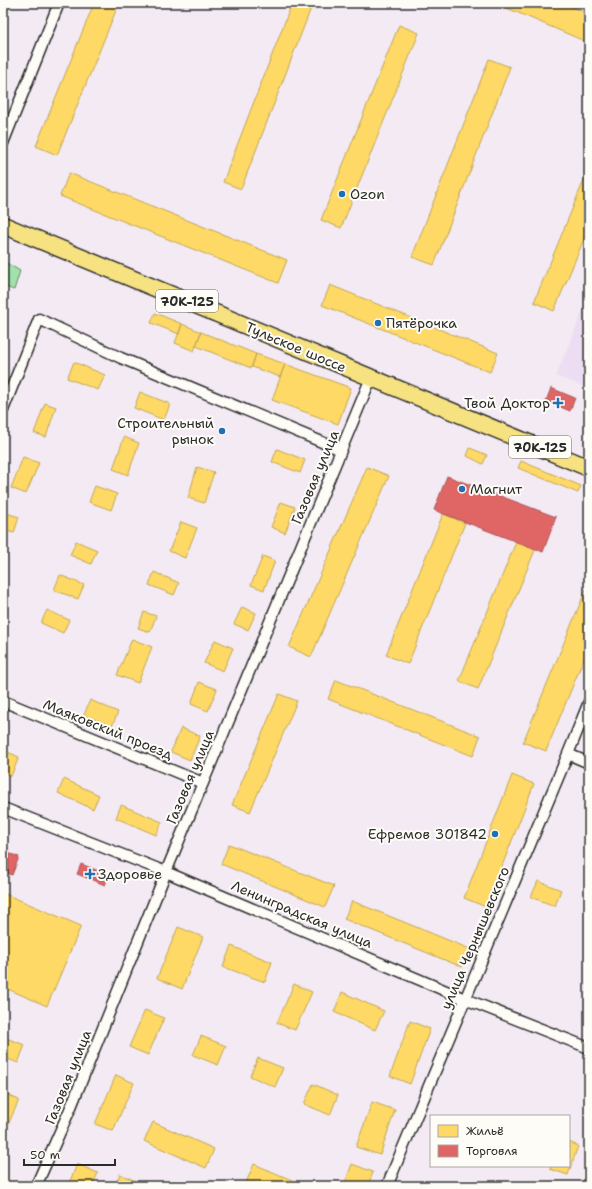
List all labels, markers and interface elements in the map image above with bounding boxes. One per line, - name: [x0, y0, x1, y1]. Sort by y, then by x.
- place label: Ozon: [350, 185, 385, 203]
- marker: Ozon: [337, 189, 347, 199]
- road number: 70К-125: [156, 290, 218, 312]
- place label: Пятёрочка: [386, 314, 457, 332]
- street label: Тульское шоссе: [243, 318, 349, 376]
- marker: Пятёрочка: [373, 318, 383, 328]
- place label: Твой Доктор: [464, 394, 550, 412]
- marker: Твой Доктор: [553, 398, 563, 408]
- place label: Строительный рынок: [117, 414, 215, 448]
- marker: Строительный рынок: [217, 426, 227, 436]
- street label: Газовая улица: [287, 427, 343, 527]
- road number: 70К-125: [509, 436, 571, 458]
- place label: Магнит: [470, 480, 523, 498]
- marker: Магнит: [457, 484, 467, 494]
- street label: Маяковский проезд: [41, 695, 176, 763]
- street label: Газовая улица: [162, 727, 218, 827]
- place label: Ефремов 301842: [368, 825, 487, 843]
- marker: Ефремов 301842: [490, 829, 500, 839]
- street label: улица Чернышевского: [437, 864, 513, 1012]
- place label: Здоровье: [98, 865, 162, 883]
- marker: Здоровье: [85, 869, 95, 879]
- street label: Ленинградская улица: [229, 876, 376, 952]
- street label: Газовая улица: [41, 1027, 95, 1127]
- legend: [430, 1115, 570, 1167]
- text: Жильё: [466, 1123, 504, 1139]
- scale bar: [24, 1141, 115, 1167]
- text: Торговля: [466, 1143, 518, 1159]
- text: 50 m: [30, 1147, 60, 1163]

